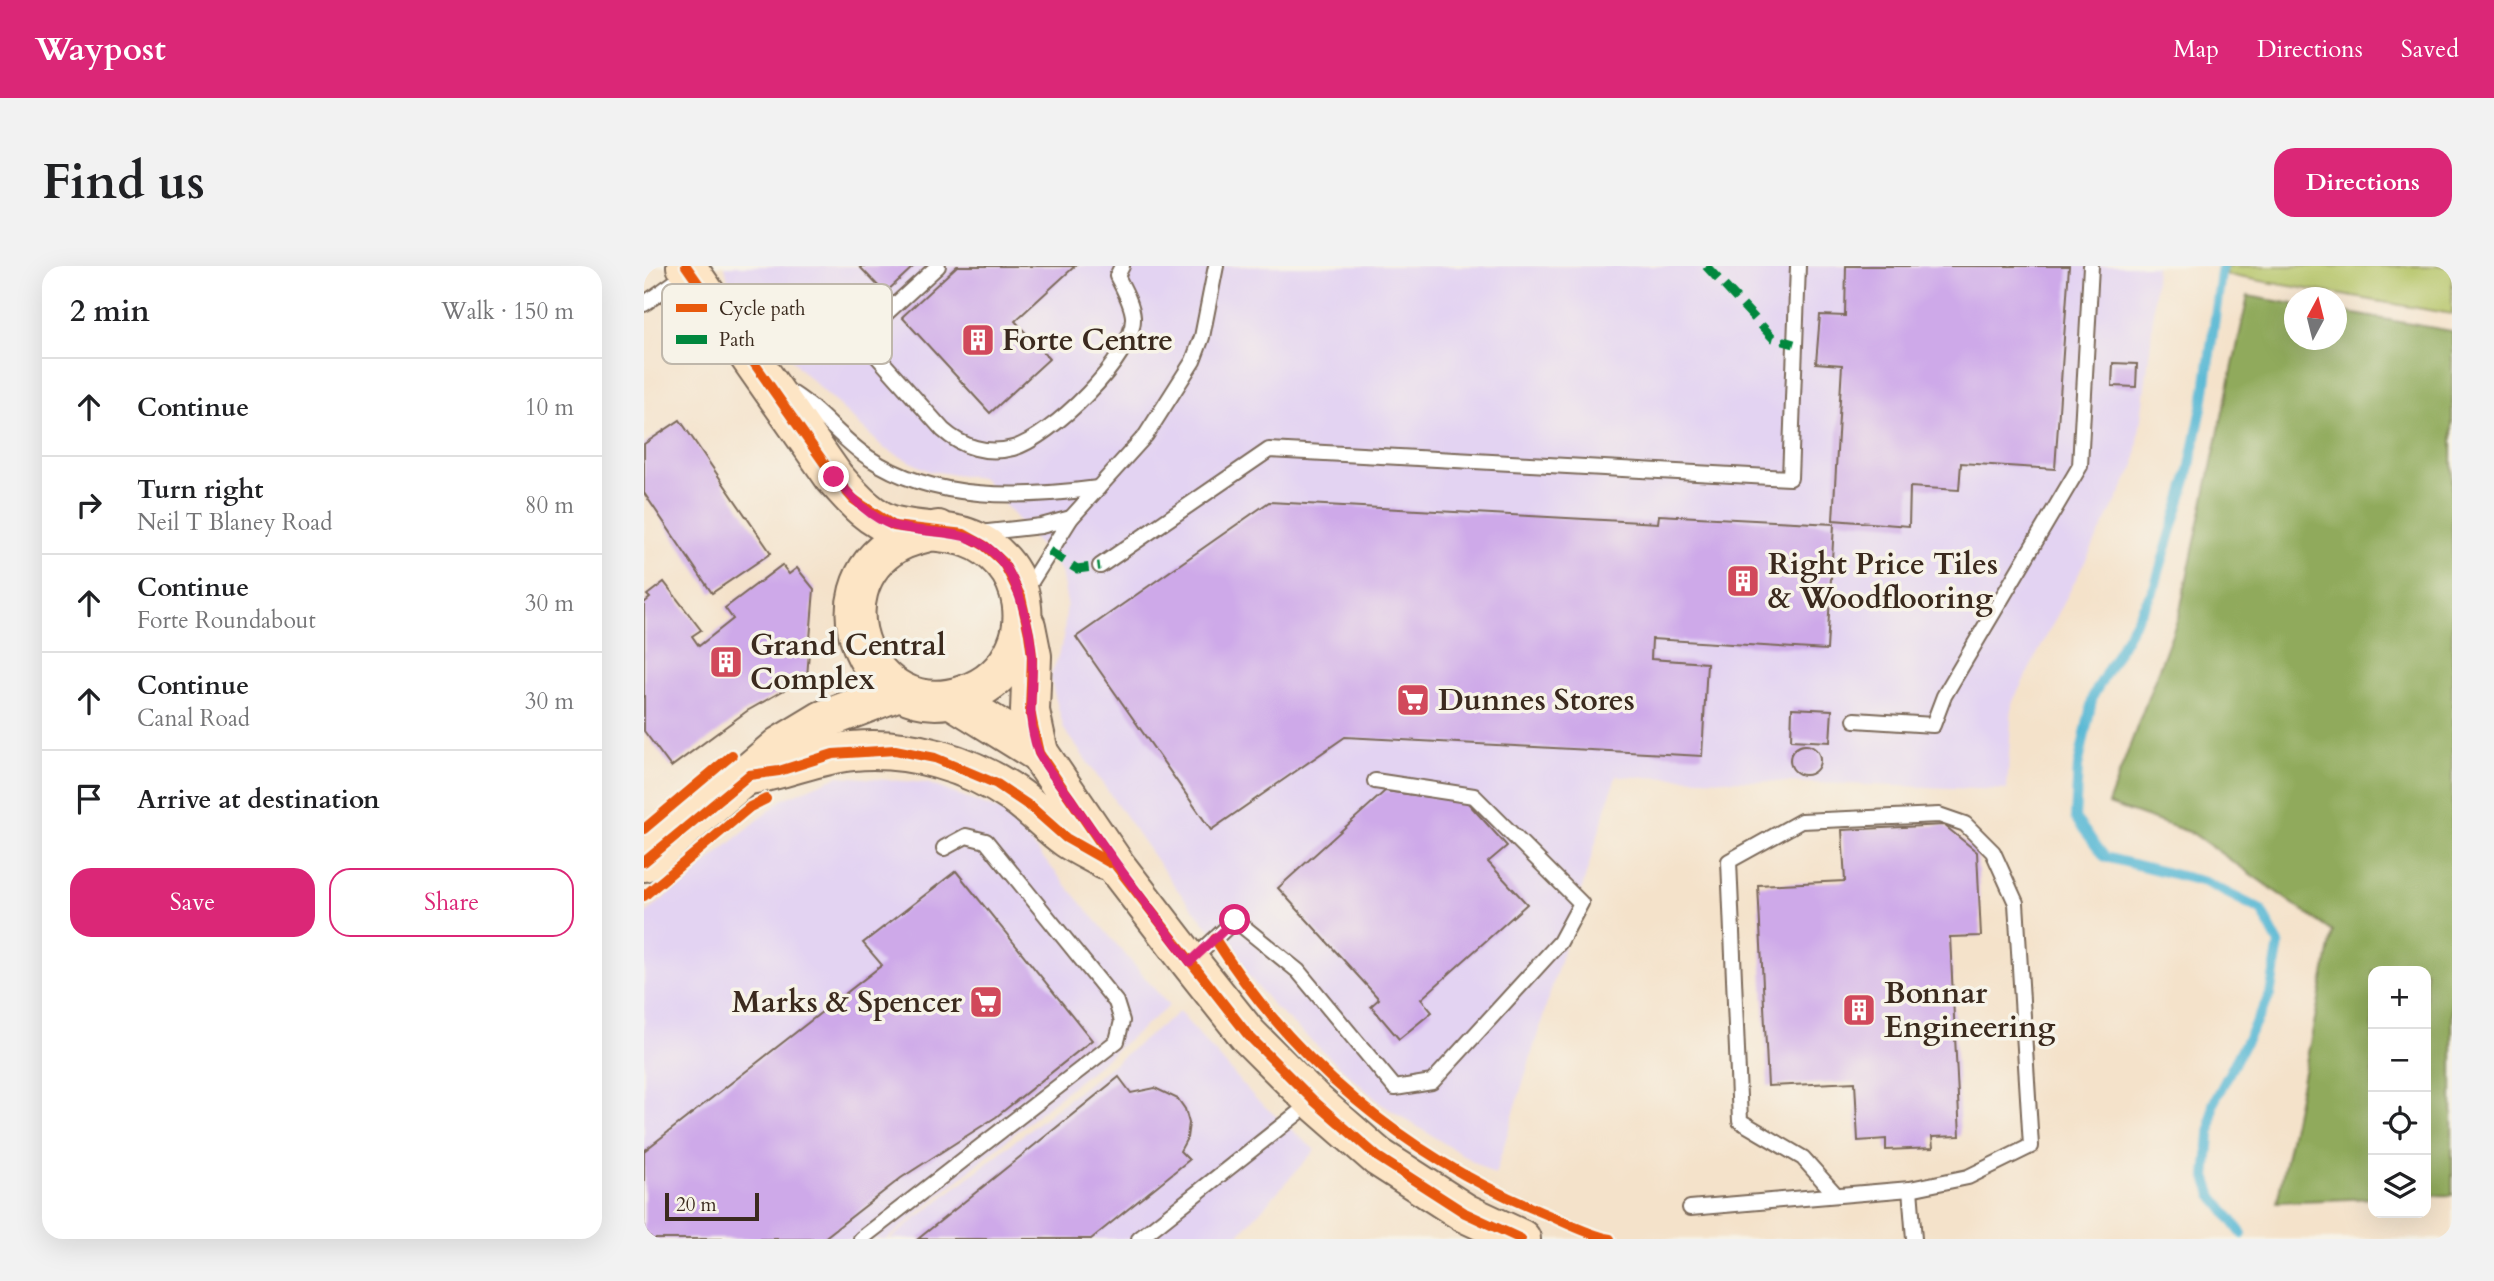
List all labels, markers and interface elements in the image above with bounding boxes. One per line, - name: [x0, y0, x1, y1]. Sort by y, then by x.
- text: Waypost: [35, 27, 166, 72]
- text: Map: [2173, 33, 2219, 66]
- text: Directions: [2257, 33, 2363, 66]
- text: Saved: [2401, 33, 2459, 66]
- button: Directions: [2274, 148, 2452, 217]
- text: Find us: [42, 149, 205, 216]
- legend: [662, 284, 892, 364]
- north arrow: [2284, 287, 2347, 350]
- text: 2 min: [70, 291, 150, 332]
- text: Walk · 150 m: [441, 296, 574, 327]
- text: Cycle path: [719, 296, 806, 322]
- place label: Forte Centre: [1002, 320, 1173, 361]
- building icon: Forte Centre: [959, 321, 997, 359]
- text: Path: [719, 327, 755, 353]
- icon: ahead: [70, 388, 108, 426]
- text: Continue: [137, 390, 249, 425]
- text: 10 m: [525, 392, 574, 423]
- route end: [818, 461, 849, 492]
- text: Turn right: [137, 472, 264, 507]
- icon: right: [70, 486, 108, 524]
- text: 80 m: [525, 490, 574, 521]
- text: Neil T Blaney Road: [137, 507, 332, 538]
- place label: Right Price Tiles & Woodflooring: [1768, 544, 1998, 619]
- building icon: Right Price Tiles & Woodflooring: [1724, 562, 1762, 600]
- text: Continue: [137, 570, 249, 605]
- icon: ahead: [70, 584, 108, 622]
- text: 30 m: [525, 588, 574, 619]
- text: Forte Roundabout: [137, 605, 316, 636]
- place label: Grand Central Complex: [750, 625, 946, 700]
- building icon: Grand Central Complex: [707, 643, 745, 681]
- text: Continue: [137, 668, 249, 703]
- place label: Dunnes Stores: [1438, 680, 1635, 721]
- supermarket icon: Dunnes Stores: [1394, 681, 1432, 719]
- icon: ahead: [70, 682, 108, 720]
- text: 30 m: [525, 686, 574, 717]
- text: Canal Road: [137, 703, 250, 734]
- icon: arrive: [70, 780, 108, 818]
- text: Arrive at destination: [137, 782, 380, 817]
- button: Save: [70, 868, 315, 937]
- button: Share: [329, 868, 574, 937]
- route start: [1219, 904, 1250, 935]
- map controls: [2368, 966, 2431, 1218]
- button: +: [2368, 966, 2431, 1029]
- place label: Bonnar Engineering: [1884, 973, 2056, 1048]
- place label: Marks & Spencer: [732, 982, 963, 1023]
- supermarket icon: Marks & Spencer: [967, 983, 1005, 1021]
- building icon: Bonnar Engineering: [1840, 991, 1878, 1029]
- button: −: [2368, 1029, 2431, 1092]
- button: locate: [2368, 1092, 2431, 1155]
- button: layers: [2368, 1155, 2431, 1218]
- scale bar: [665, 1190, 760, 1222]
- text: 20 m: [676, 1192, 717, 1218]

